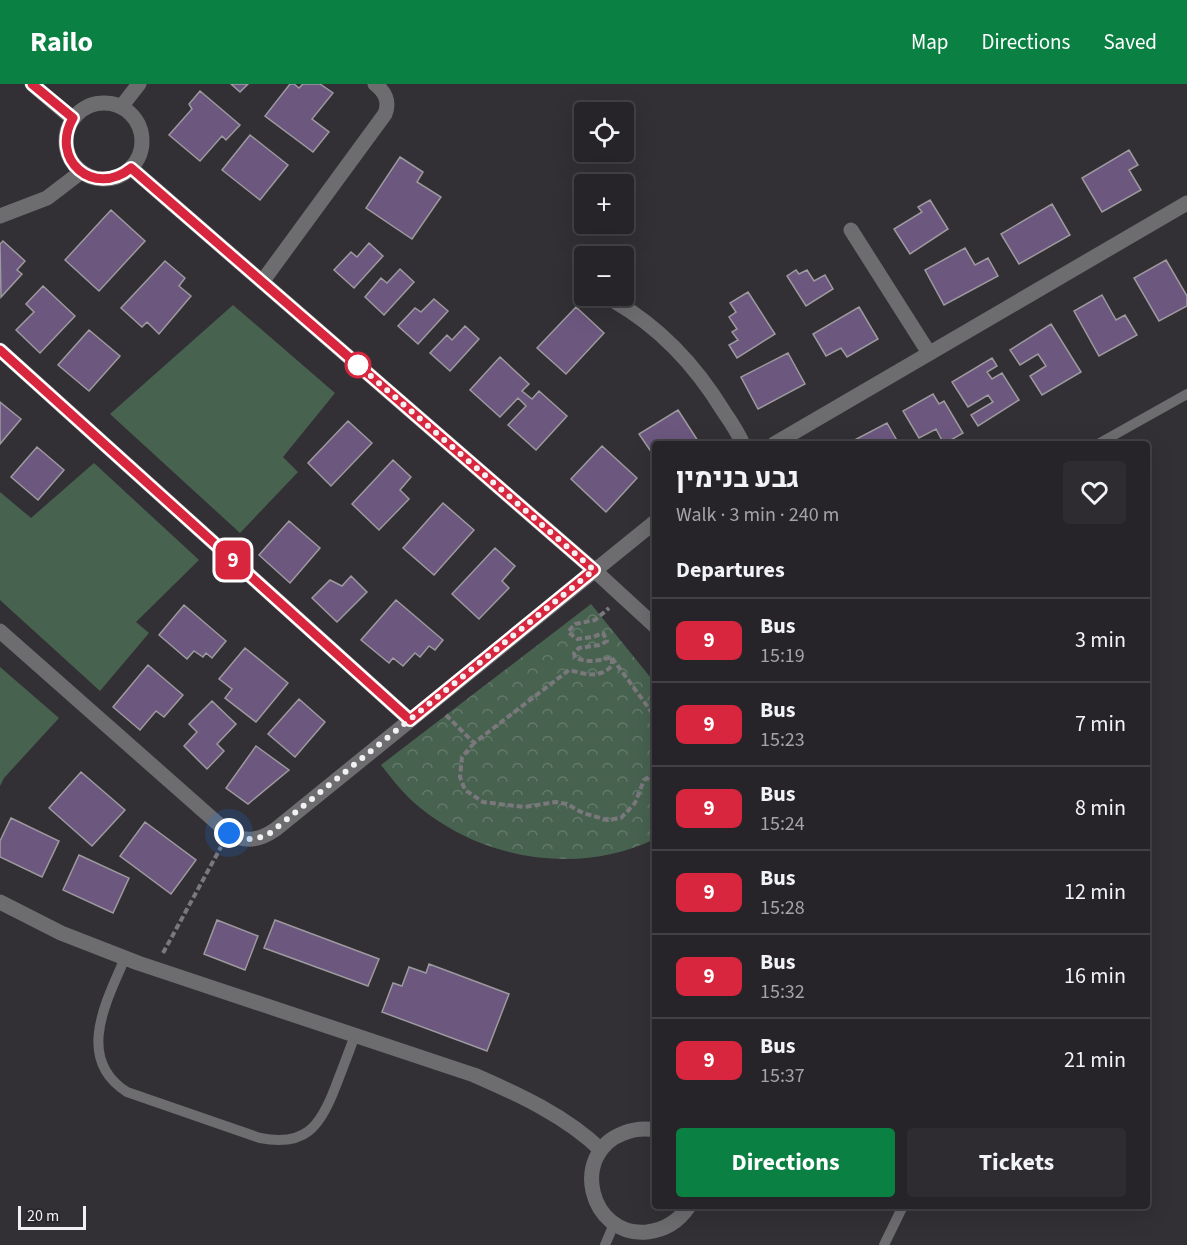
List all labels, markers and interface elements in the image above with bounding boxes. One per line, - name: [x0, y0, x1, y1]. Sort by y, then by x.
- text: Railo: [30, 22, 93, 62]
- text: Map: [911, 27, 949, 57]
- text: Directions: [982, 27, 1070, 57]
- text: Saved: [1103, 27, 1157, 57]
- map controls: [574, 102, 634, 306]
- button: locate: [574, 102, 634, 162]
- button: +: [574, 174, 634, 234]
- button: −: [574, 246, 634, 306]
- unlabelled marker: [345, 352, 371, 378]
- text: גבע בנימין: [676, 458, 799, 498]
- button: heart: [1063, 461, 1126, 524]
- text: Walk · 3 min · 240 m: [676, 501, 839, 529]
- line badge: 9: [214, 540, 252, 580]
- text: 9: [227, 545, 239, 575]
- text: Departures: [676, 554, 785, 586]
- text: Bus: [760, 610, 796, 642]
- text: 3 min: [1075, 624, 1126, 656]
- text: 9: [703, 625, 715, 655]
- text: 15:19: [760, 642, 805, 670]
- text: Bus: [760, 694, 796, 726]
- text: 7 min: [1075, 708, 1126, 740]
- text: 9: [703, 709, 715, 739]
- text: 15:23: [760, 726, 805, 754]
- text: Bus: [760, 778, 796, 810]
- text: 8 min: [1075, 792, 1126, 824]
- text: 9: [703, 793, 715, 823]
- text: 15:24: [760, 810, 805, 838]
- your location: [214, 818, 244, 848]
- text: Bus: [760, 862, 796, 894]
- text: 12 min: [1064, 876, 1126, 908]
- text: 9: [703, 877, 715, 907]
- text: 15:28: [760, 894, 805, 922]
- text: Bus: [760, 946, 796, 978]
- text: 16 min: [1064, 960, 1126, 992]
- text: 9: [703, 961, 715, 991]
- text: 15:32: [760, 978, 805, 1006]
- text: Bus: [760, 1030, 796, 1062]
- text: 21 min: [1064, 1044, 1126, 1076]
- text: 9: [703, 1045, 715, 1075]
- text: 15:37: [760, 1062, 805, 1090]
- button: Directions: [676, 1128, 895, 1197]
- button: Tickets: [907, 1128, 1126, 1197]
- scale bar: [18, 1203, 86, 1230]
- text: 20 m: [27, 1205, 59, 1227]

